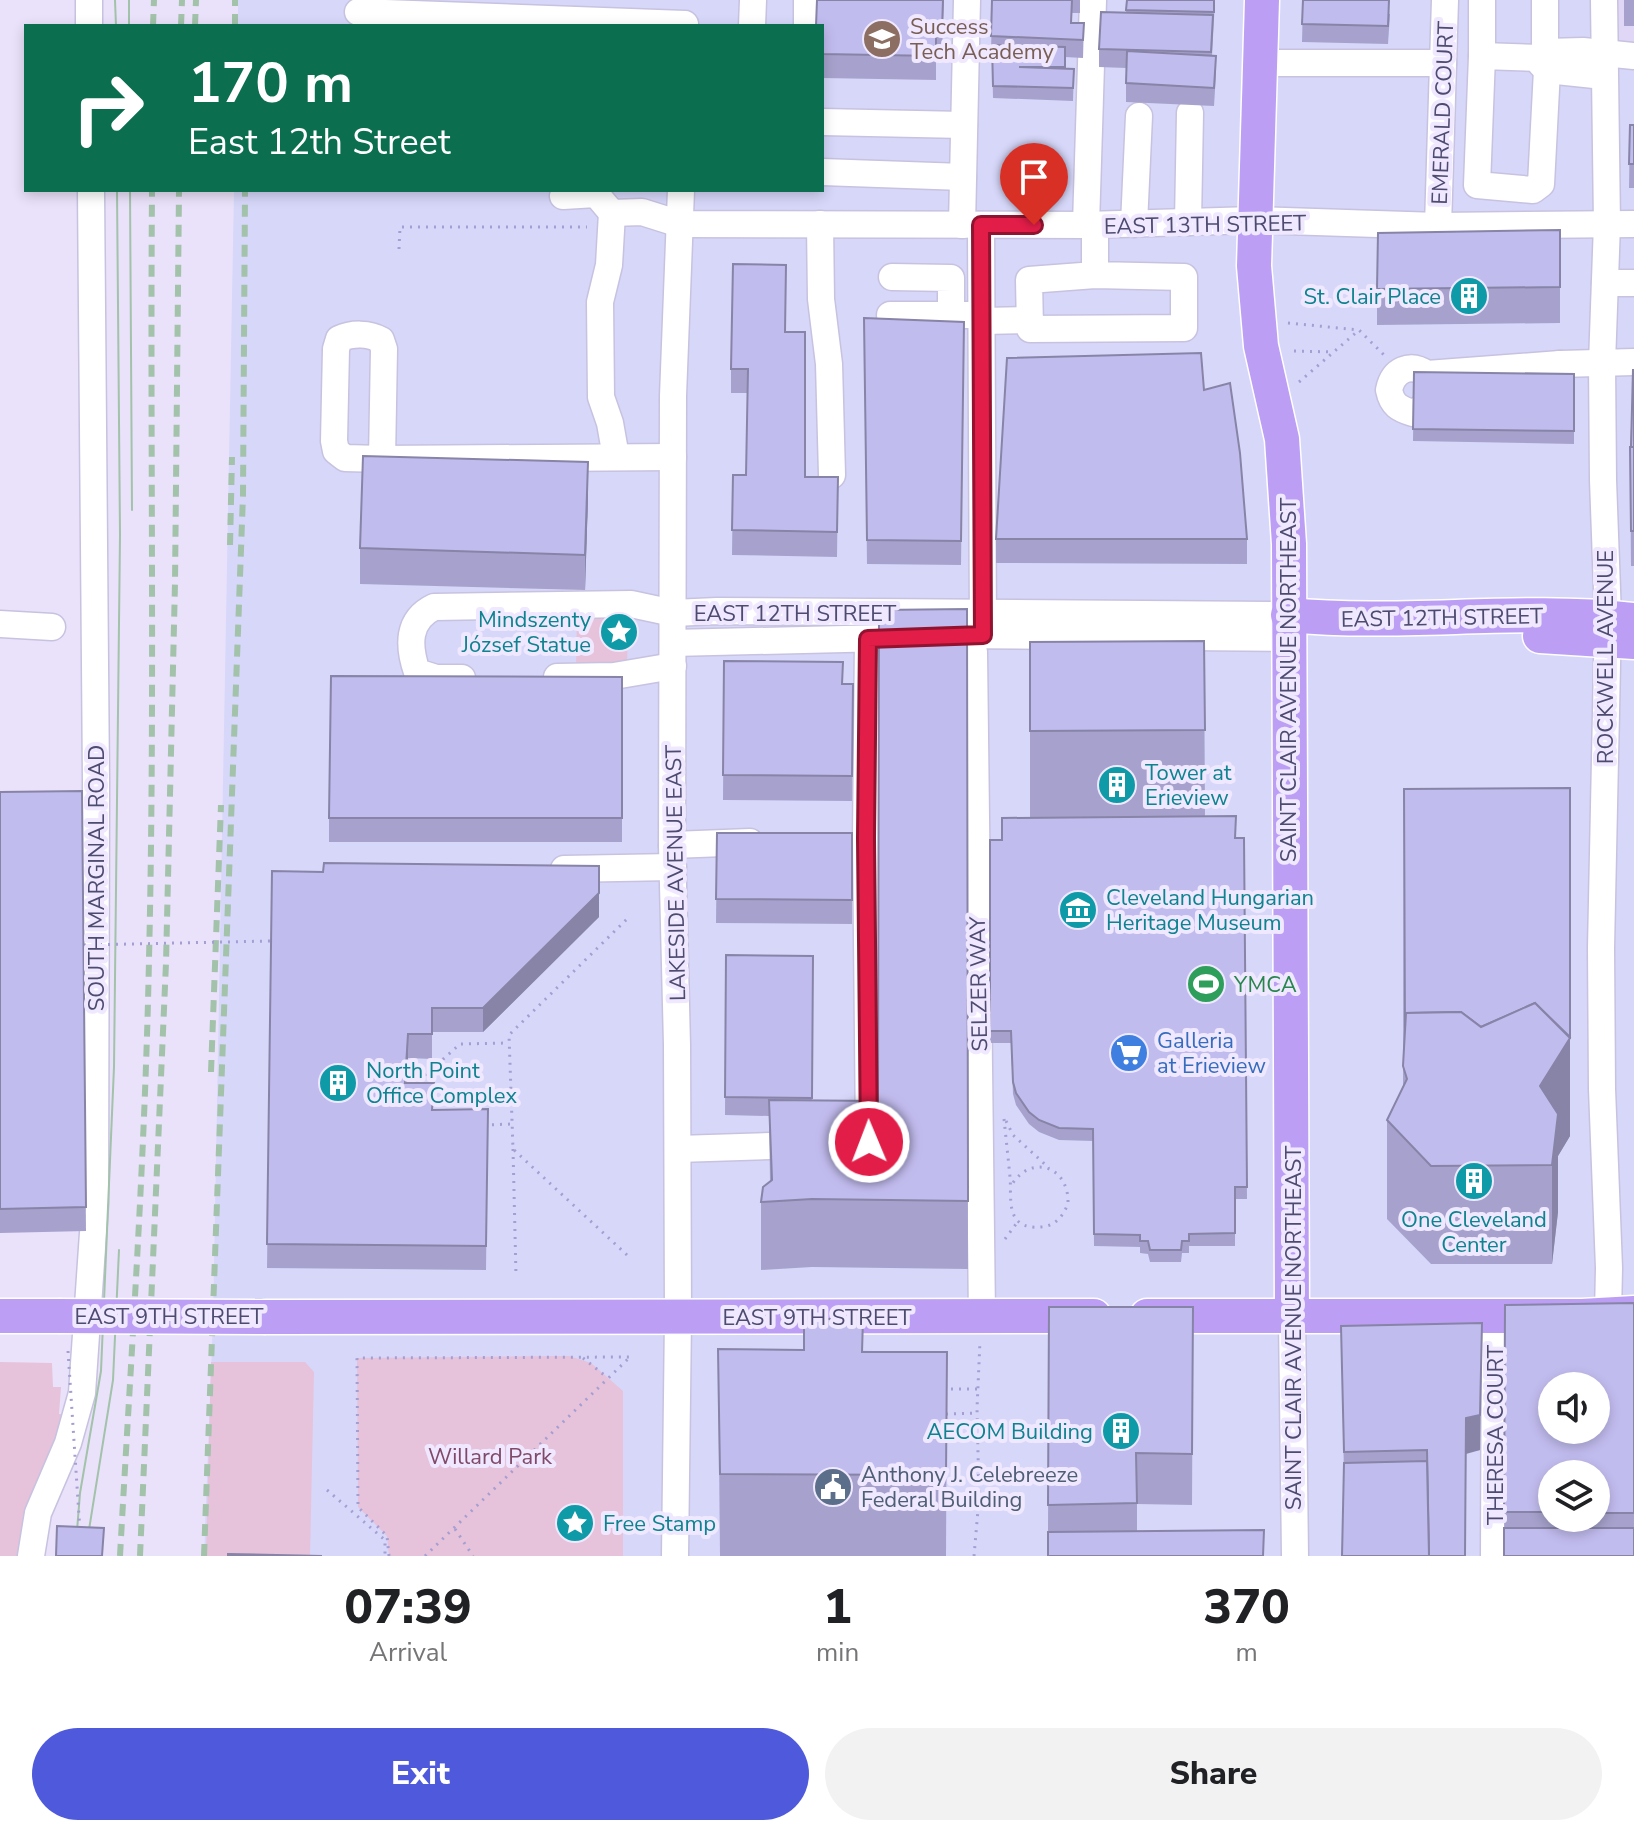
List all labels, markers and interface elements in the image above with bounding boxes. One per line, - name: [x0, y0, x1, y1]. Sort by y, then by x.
- place label: Success Tech Academy: [910, 12, 1055, 67]
- school or university icon: Success Tech Academy: [861, 18, 903, 60]
- street label: EMERALD COURT: [1425, 20, 1461, 205]
- text: 170 m: [188, 45, 353, 122]
- icon: right: [56, 56, 160, 160]
- text: East 12th Street: [188, 118, 451, 167]
- pin: [1000, 143, 1068, 225]
- icon: arrive: [1012, 155, 1056, 199]
- street label: EAST 13TH STREET: [1104, 208, 1307, 242]
- building icon: St. Clair Place: [1448, 275, 1490, 317]
- place label: St. Clair Place: [1303, 282, 1441, 312]
- street label: SAINT CLAIR AVENUE NORTHEAST: [1274, 497, 1304, 862]
- street label: ROCKWELL AVENUE: [1591, 550, 1621, 764]
- street label: EAST 12TH STREET: [694, 599, 897, 629]
- street label: EAST 12TH STREET: [1341, 601, 1544, 635]
- place label: Mindszenty József Statue: [461, 605, 592, 660]
- place icon: Mindszenty József Statue: [598, 611, 640, 653]
- street label: LAKESIDE AVENUE EAST: [659, 744, 693, 1001]
- street label: SOUTH MARGINAL ROAD: [82, 745, 112, 1011]
- place label: Tower at Erieview: [1145, 758, 1232, 813]
- building icon: Tower at Erieview: [1096, 764, 1138, 806]
- place label: Cleveland Hungarian Heritage Museum: [1106, 883, 1314, 938]
- museum icon: Cleveland Hungarian Heritage Museum: [1057, 889, 1099, 931]
- street label: SELZER WAY: [963, 915, 995, 1052]
- sports icon: YMCA: [1185, 963, 1227, 1005]
- place label: YMCA: [1233, 970, 1297, 1000]
- place label: Galleria at Erieview: [1157, 1026, 1266, 1081]
- supermarket icon: Galleria at Erieview: [1108, 1032, 1150, 1074]
- place label: North Point Office Complex: [366, 1056, 517, 1111]
- building icon: North Point Office Complex: [317, 1062, 359, 1104]
- position arrow: [827, 1100, 911, 1184]
- street label: SAINT CLAIR AVENUE NORTHEAST: [1279, 1145, 1309, 1510]
- building icon: One Cleveland Center: [1453, 1160, 1495, 1202]
- place label: One Cleveland Center: [1401, 1205, 1547, 1260]
- street label: EAST 9TH STREET: [74, 1302, 264, 1332]
- street label: EAST 9TH STREET: [722, 1303, 912, 1333]
- street label: THERESA COURT: [1481, 1344, 1511, 1525]
- map controls: [1538, 1372, 1610, 1532]
- button: sound: [1538, 1372, 1610, 1444]
- building icon: AECOM Building: [1100, 1410, 1142, 1452]
- place label: AECOM Building: [926, 1417, 1093, 1447]
- park label: Willard Park: [428, 1442, 553, 1472]
- place label: Anthony J. Celebreeze Federal Building: [861, 1460, 1078, 1515]
- button: layers: [1538, 1460, 1610, 1532]
- public building icon: Anthony J. Celebreeze Federal Building: [812, 1466, 854, 1508]
- place icon: Free Stamp: [554, 1502, 596, 1544]
- place label: Free Stamp: [603, 1509, 716, 1539]
- text: 07:39: [344, 1574, 472, 1640]
- text: 1: [823, 1574, 852, 1640]
- text: 370: [1203, 1574, 1290, 1640]
- text: Arrival: [369, 1635, 447, 1670]
- text: min: [816, 1635, 859, 1670]
- text: m: [1235, 1635, 1258, 1670]
- button: Exit: [32, 1728, 809, 1820]
- button: Share: [825, 1728, 1602, 1820]

